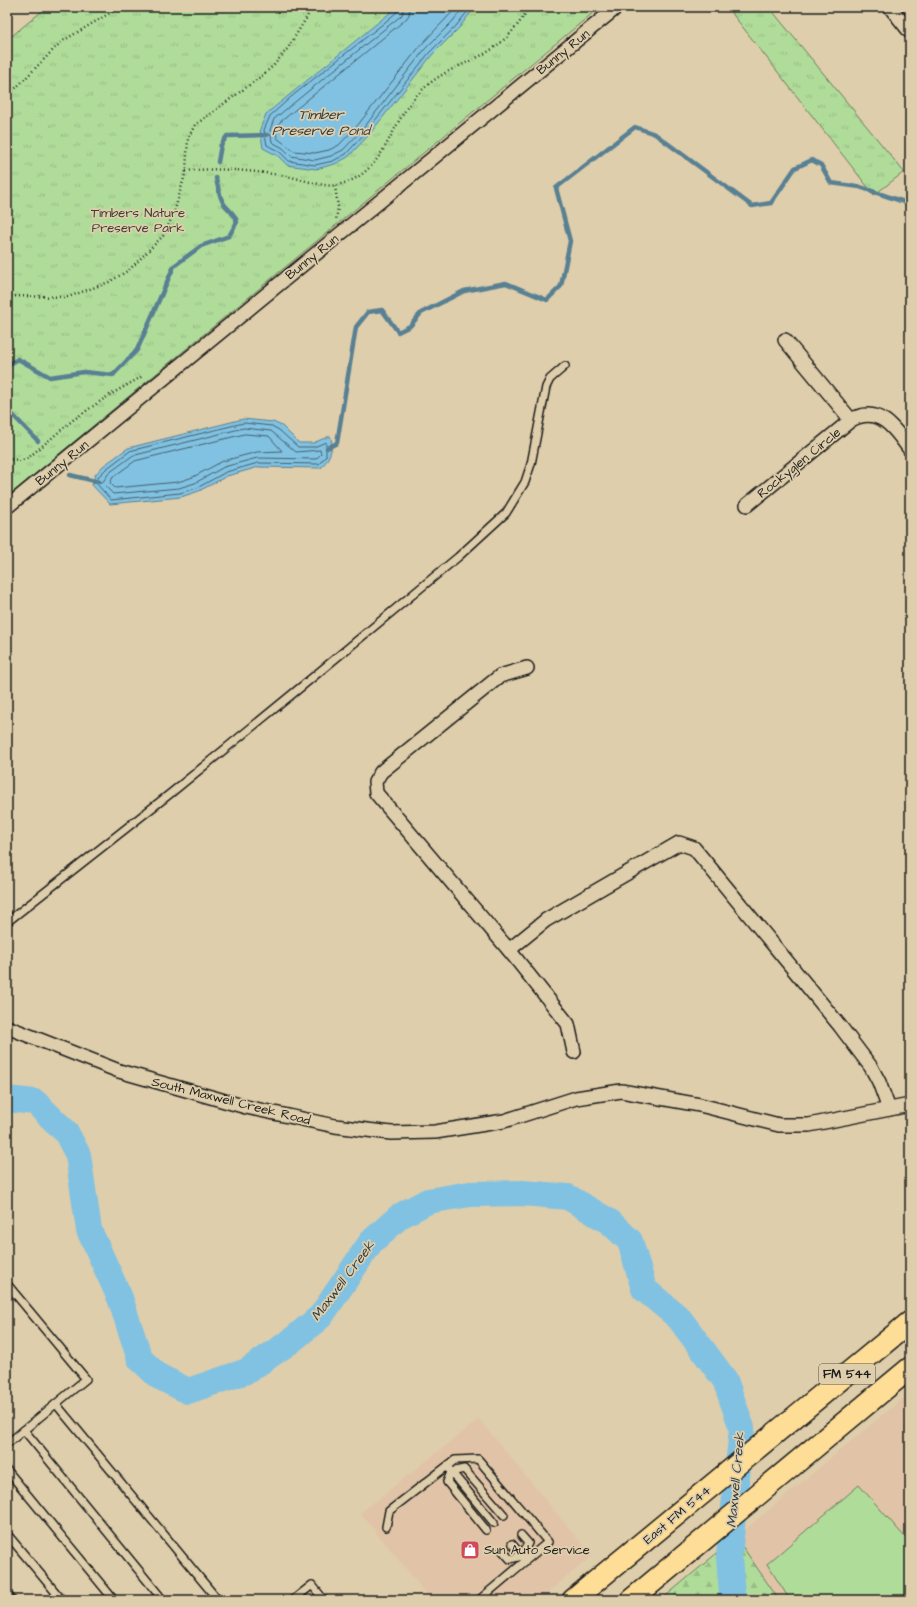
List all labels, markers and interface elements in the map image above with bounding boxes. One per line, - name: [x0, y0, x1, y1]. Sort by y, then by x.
- street label: Bunny Run: [533, 25, 594, 80]
- water label: Timber Preserve Pond: [272, 105, 373, 141]
- park label: Timbers Nature Preserve Park: [91, 204, 185, 237]
- street label: Bunny Run: [282, 230, 343, 285]
- street label: Rockyglen Circle: [753, 424, 845, 503]
- street label: Bunny Run: [32, 436, 93, 491]
- street label: South Maxwell Creek Road: [150, 1073, 313, 1130]
- water label: Maxwell Creek: [306, 1237, 380, 1325]
- road number: FM 544: [819, 1364, 875, 1384]
- water label: Maxwell Creek: [722, 1431, 750, 1528]
- street label: East FM 544: [639, 1481, 715, 1549]
- shop icon: Sun Auto Service: [459, 1539, 481, 1561]
- place label: Sun Auto Service: [484, 1541, 590, 1559]

